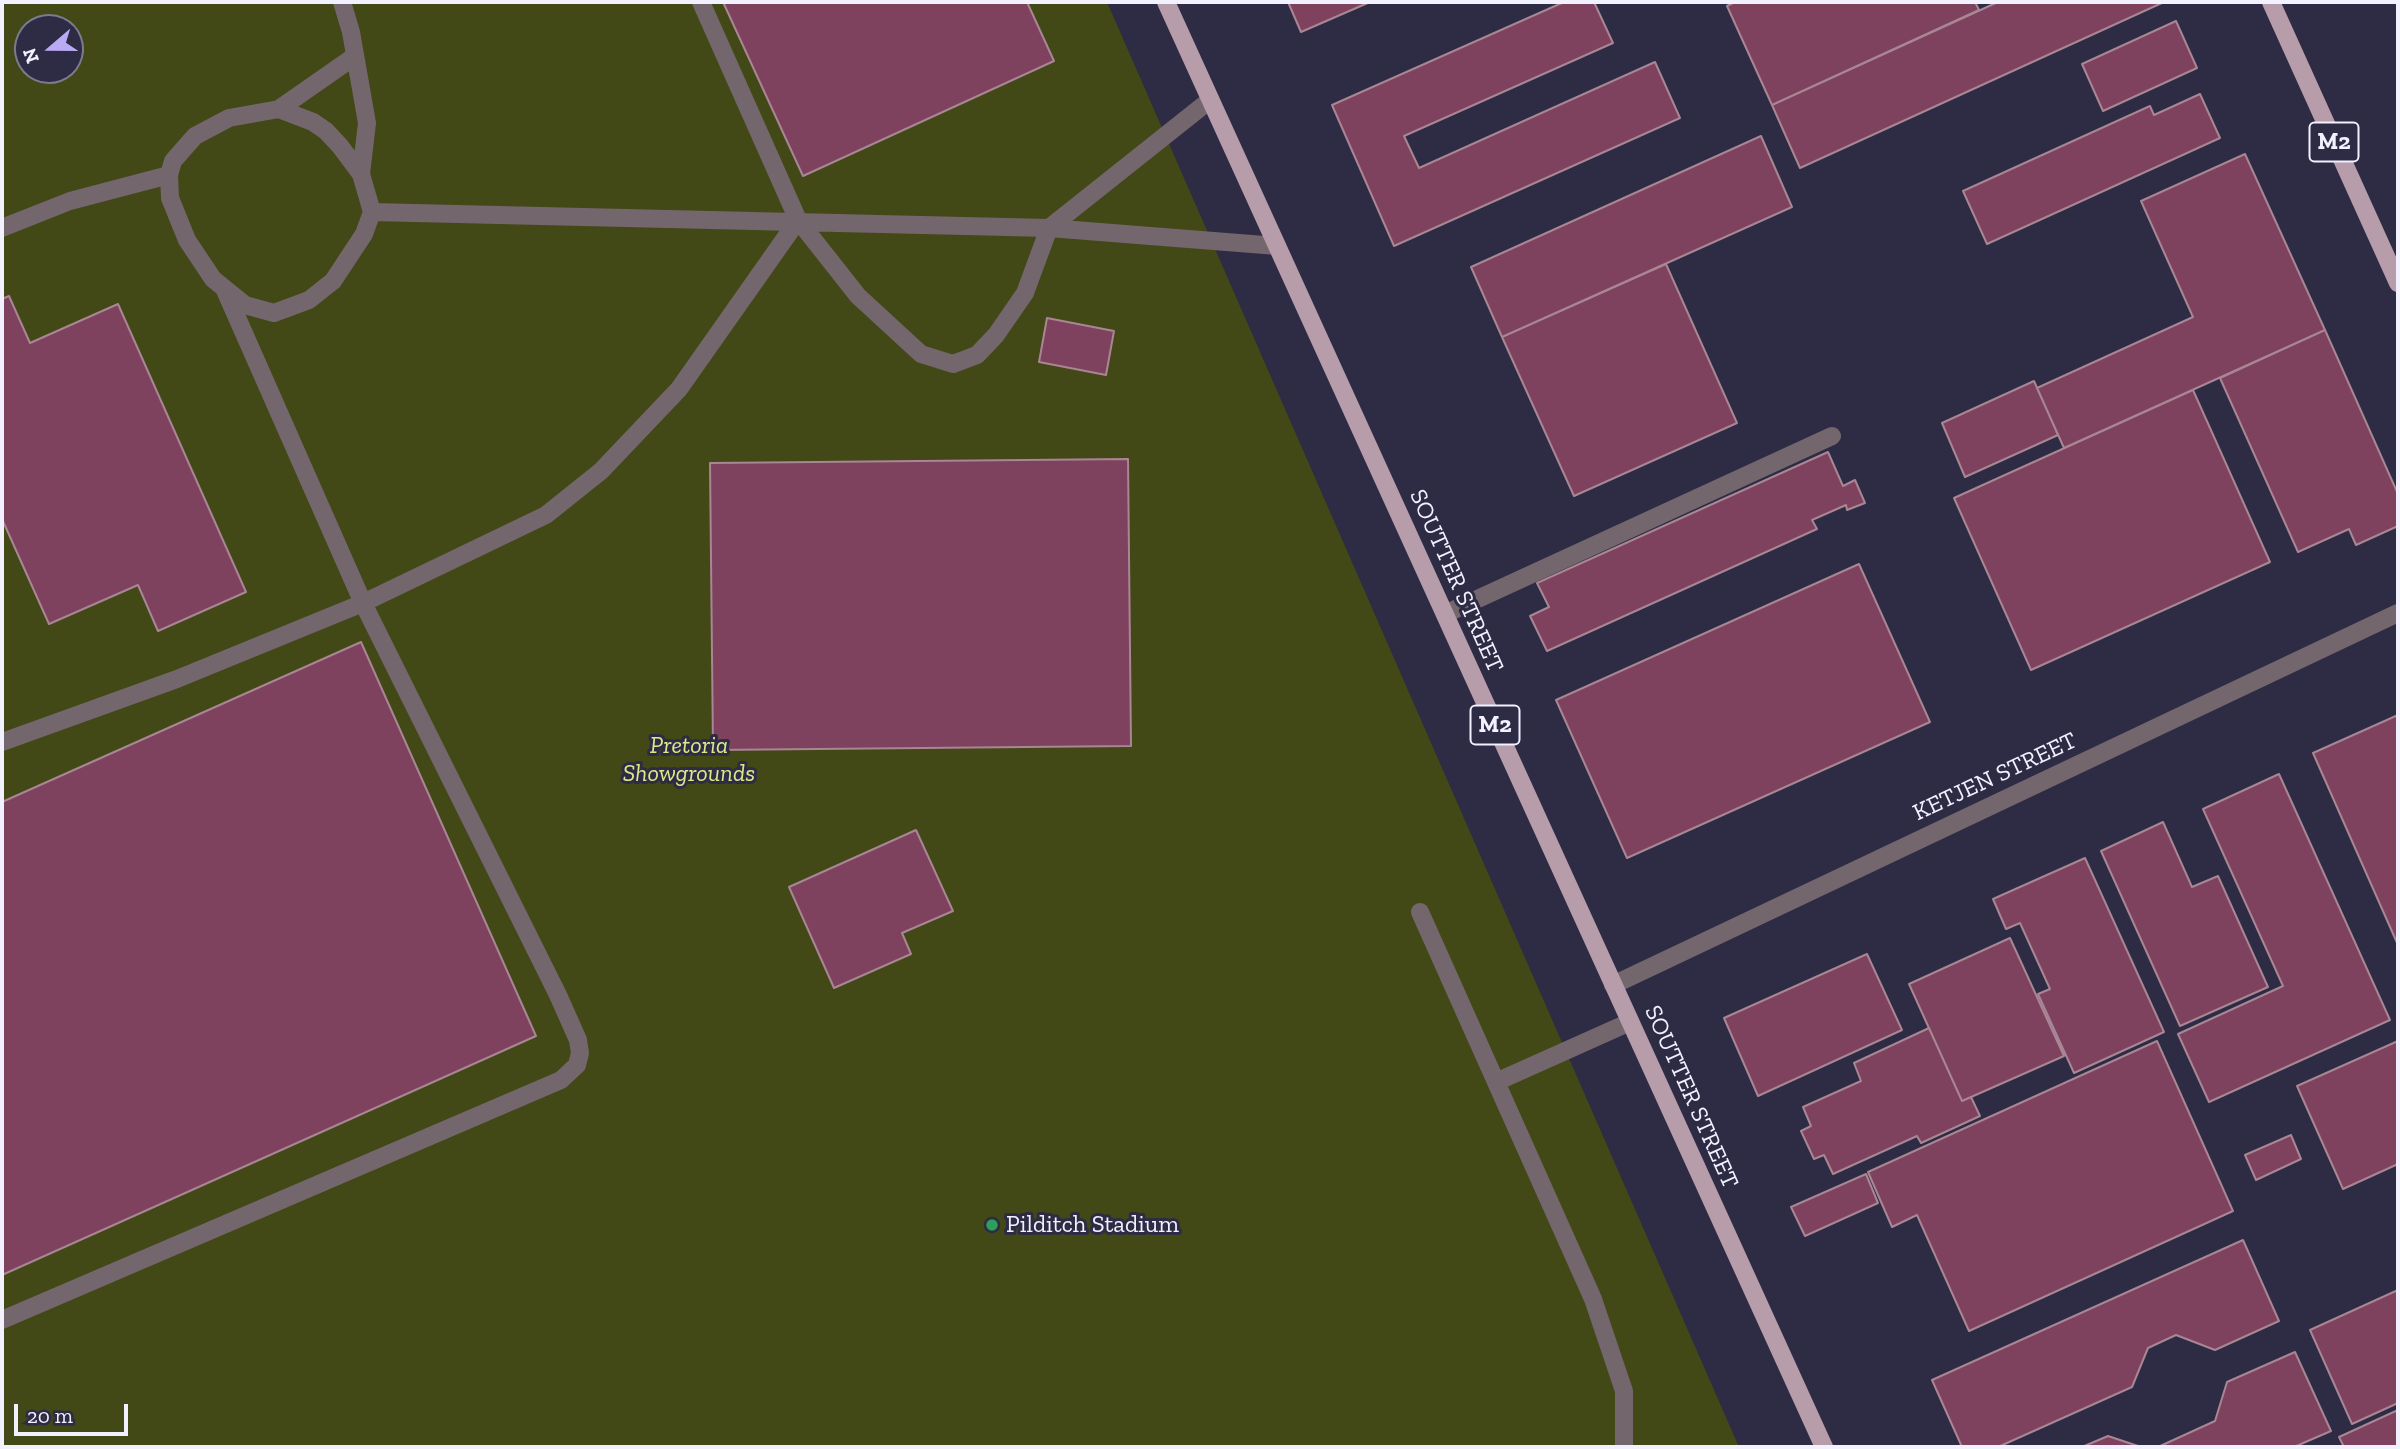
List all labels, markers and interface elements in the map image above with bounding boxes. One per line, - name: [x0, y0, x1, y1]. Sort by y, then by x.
- north arrow: [14, 14, 84, 84]
- text: N: [17, 45, 44, 66]
- road number: M2: [2310, 122, 2358, 162]
- street label: SOUTTER STREET: [1403, 485, 1509, 677]
- road number: M2: [1470, 706, 1520, 744]
- street label: KETJEN STREET: [1909, 727, 2081, 827]
- park label: Pretoria Showgrounds: [623, 732, 755, 788]
- street label: SOUTTER STREET: [1638, 1001, 1744, 1193]
- place label: Pilditch Stadium: [1006, 1211, 1179, 1239]
- marker: Pilditch Stadium: [984, 1217, 1000, 1233]
- scale bar: [18, 1390, 131, 1434]
- text: 20 m: [27, 1403, 73, 1428]

